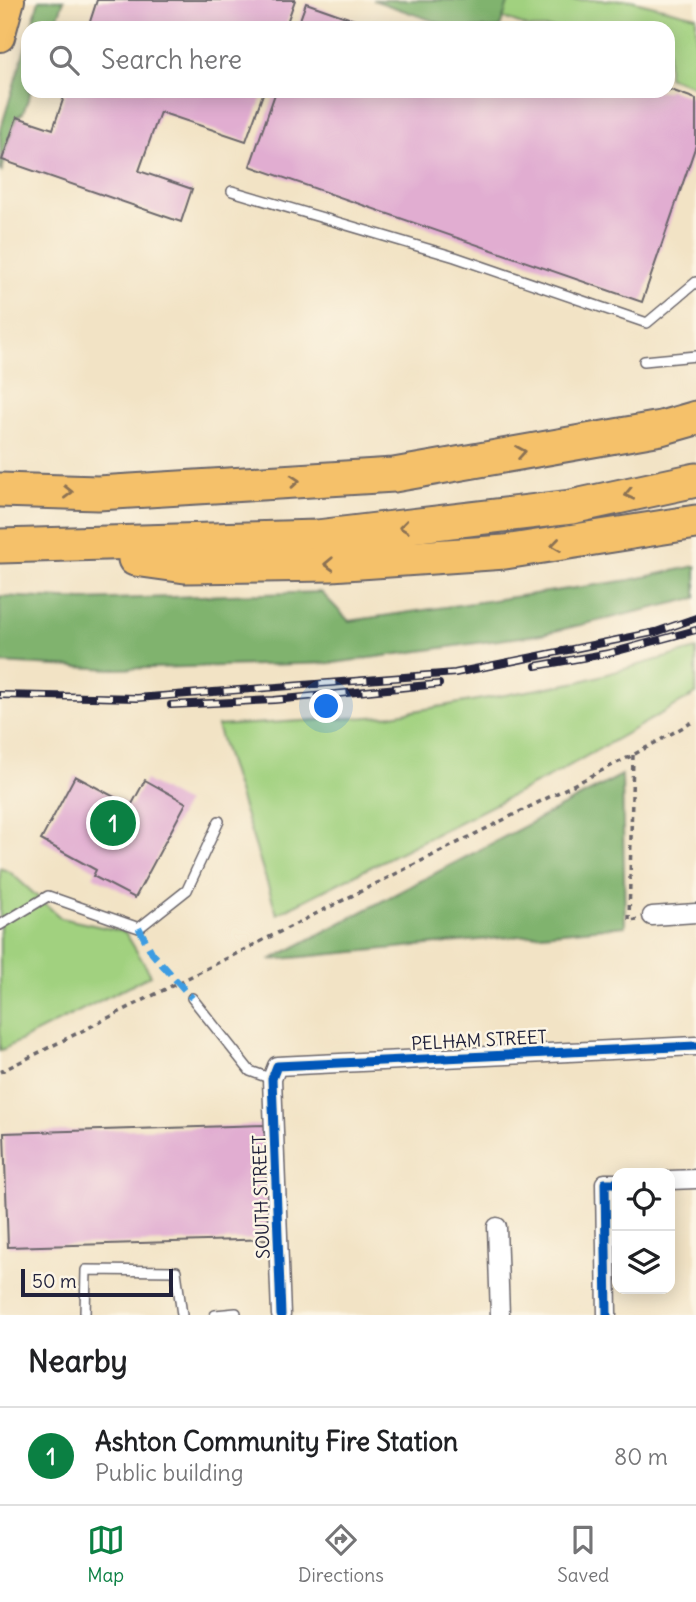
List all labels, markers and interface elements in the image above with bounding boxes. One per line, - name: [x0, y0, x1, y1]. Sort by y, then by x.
- search box: [21, 21, 675, 98]
- icon: search: [45, 41, 83, 79]
- text: Search here: [101, 43, 242, 76]
- one-way arrow: [515, 446, 527, 461]
- one-way arrow: [290, 474, 301, 489]
- one-way arrow: [63, 484, 74, 500]
- one-way arrow: [623, 486, 635, 501]
- one-way arrow: [398, 519, 410, 534]
- one-way arrow: [550, 537, 562, 552]
- one-way arrow: [324, 556, 335, 571]
- your location: [309, 689, 343, 723]
- pin: 1: [90, 797, 136, 849]
- street label: PELHAM STREET: [411, 1025, 547, 1055]
- street label: SOUTH STREET: [247, 1135, 275, 1259]
- map controls: [612, 1168, 675, 1294]
- button: locate: [612, 1168, 675, 1231]
- button: layers: [612, 1231, 675, 1294]
- scale bar: [21, 1266, 173, 1298]
- text: 50 m: [32, 1269, 77, 1293]
- text: Nearby: [28, 1342, 128, 1380]
- text: Ashton Community Fire Station: [95, 1425, 458, 1458]
- text: 1: [46, 1442, 56, 1471]
- text: 80 m: [614, 1442, 668, 1471]
- text: Public building: [95, 1458, 244, 1487]
- tab: Map: [87, 1521, 125, 1587]
- tab: Directions: [298, 1521, 384, 1587]
- tab: Saved: [557, 1521, 609, 1587]

